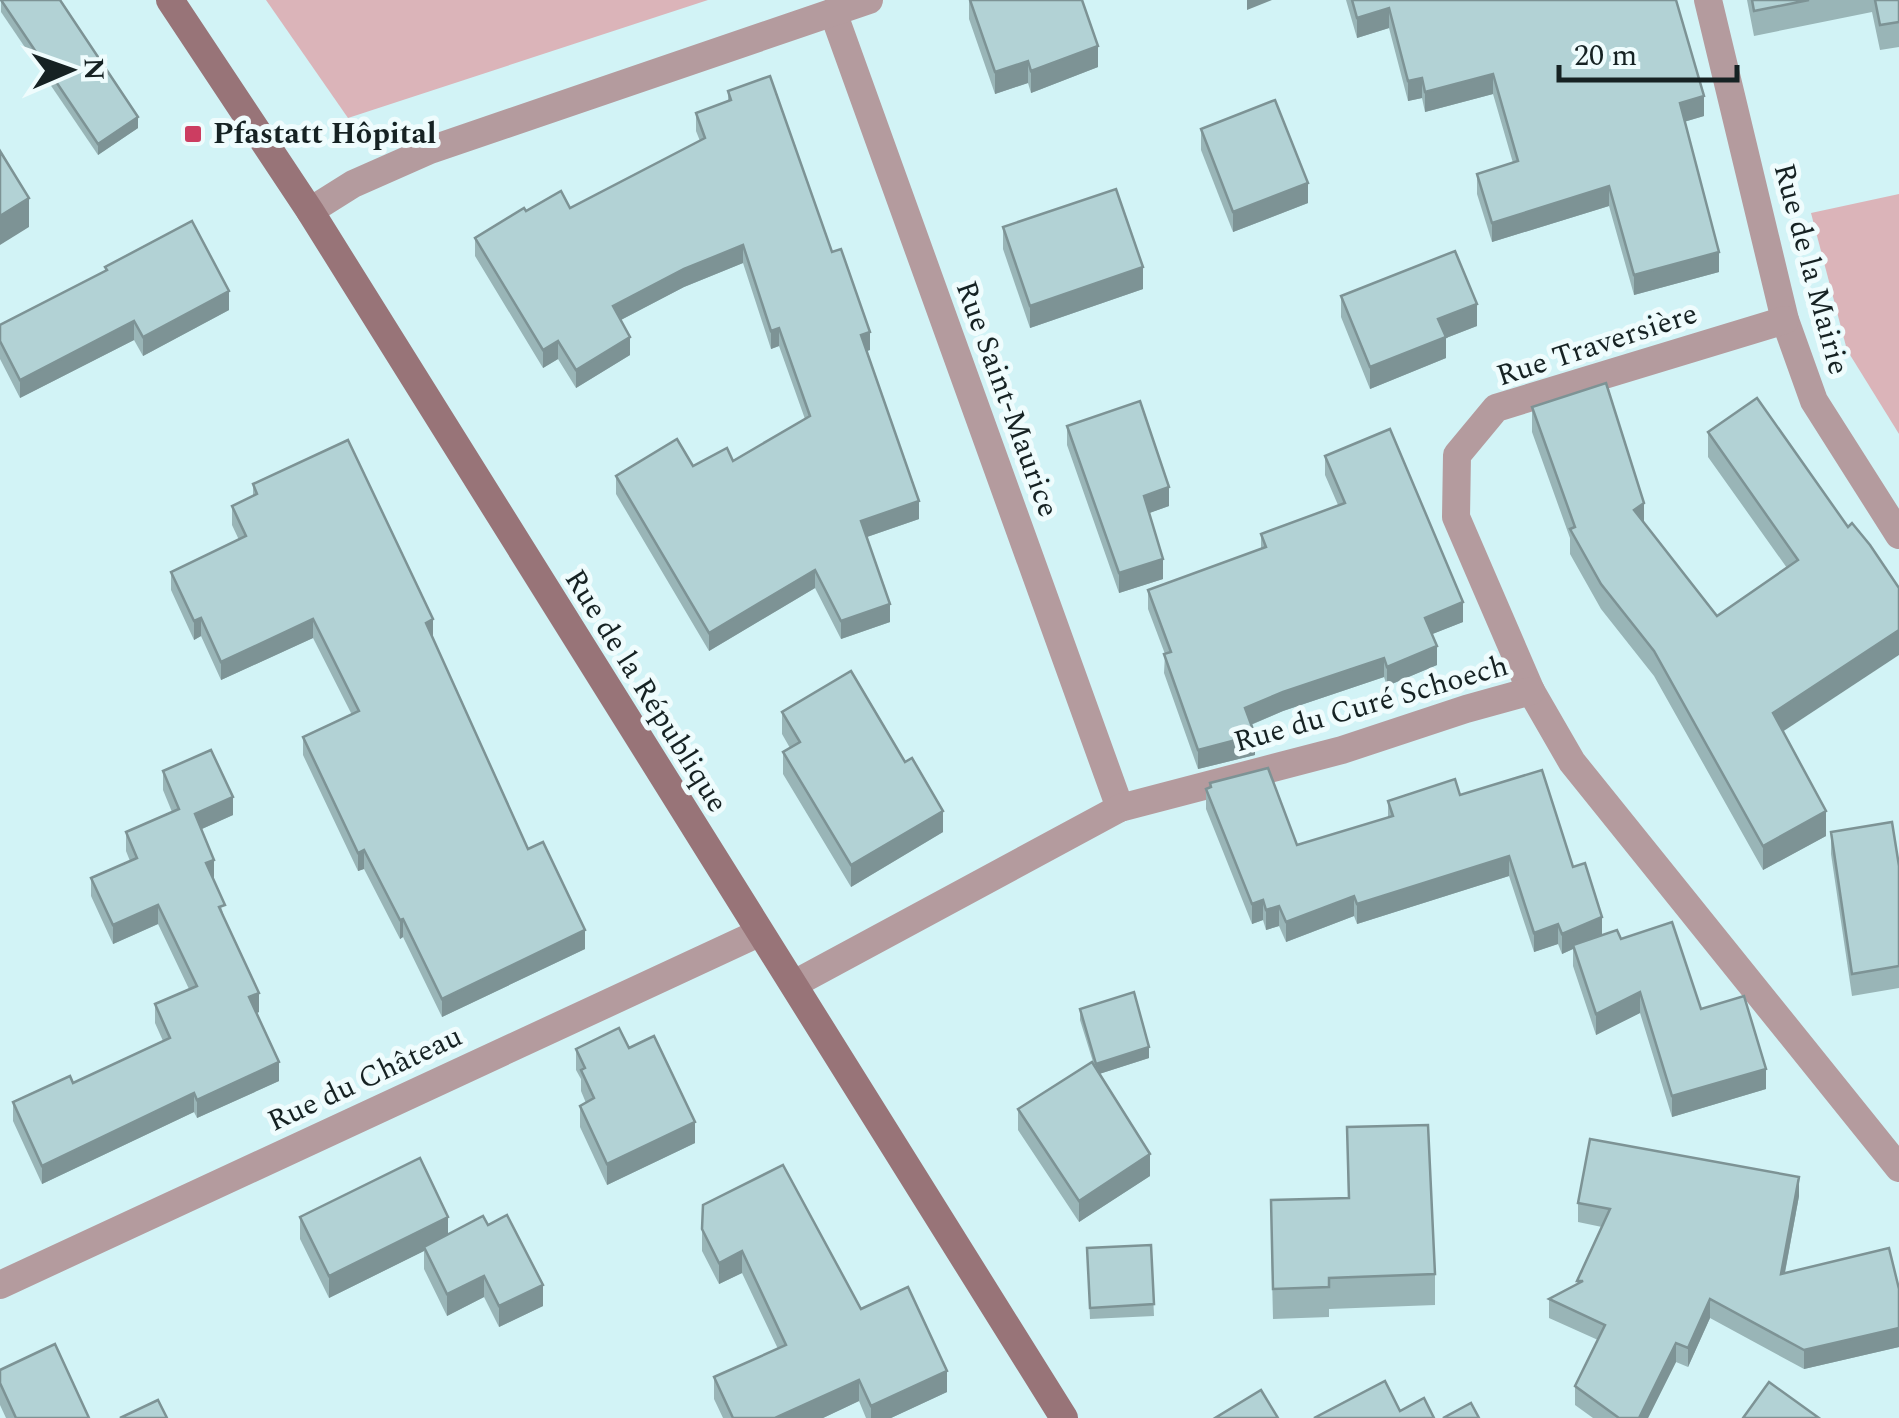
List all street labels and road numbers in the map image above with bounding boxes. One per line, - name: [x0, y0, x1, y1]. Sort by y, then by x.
- street label: Rue de la Mairie: [1761, 158, 1861, 380]
- street label: Rue Saint-Maurice: [943, 274, 1071, 524]
- street label: Rue Traversière: [1490, 291, 1704, 399]
- street label: Rue de la République: [552, 560, 740, 822]
- street label: Rue du Curé Schoech: [1228, 643, 1514, 765]
- street label: Rue du Château: [260, 1014, 470, 1144]

